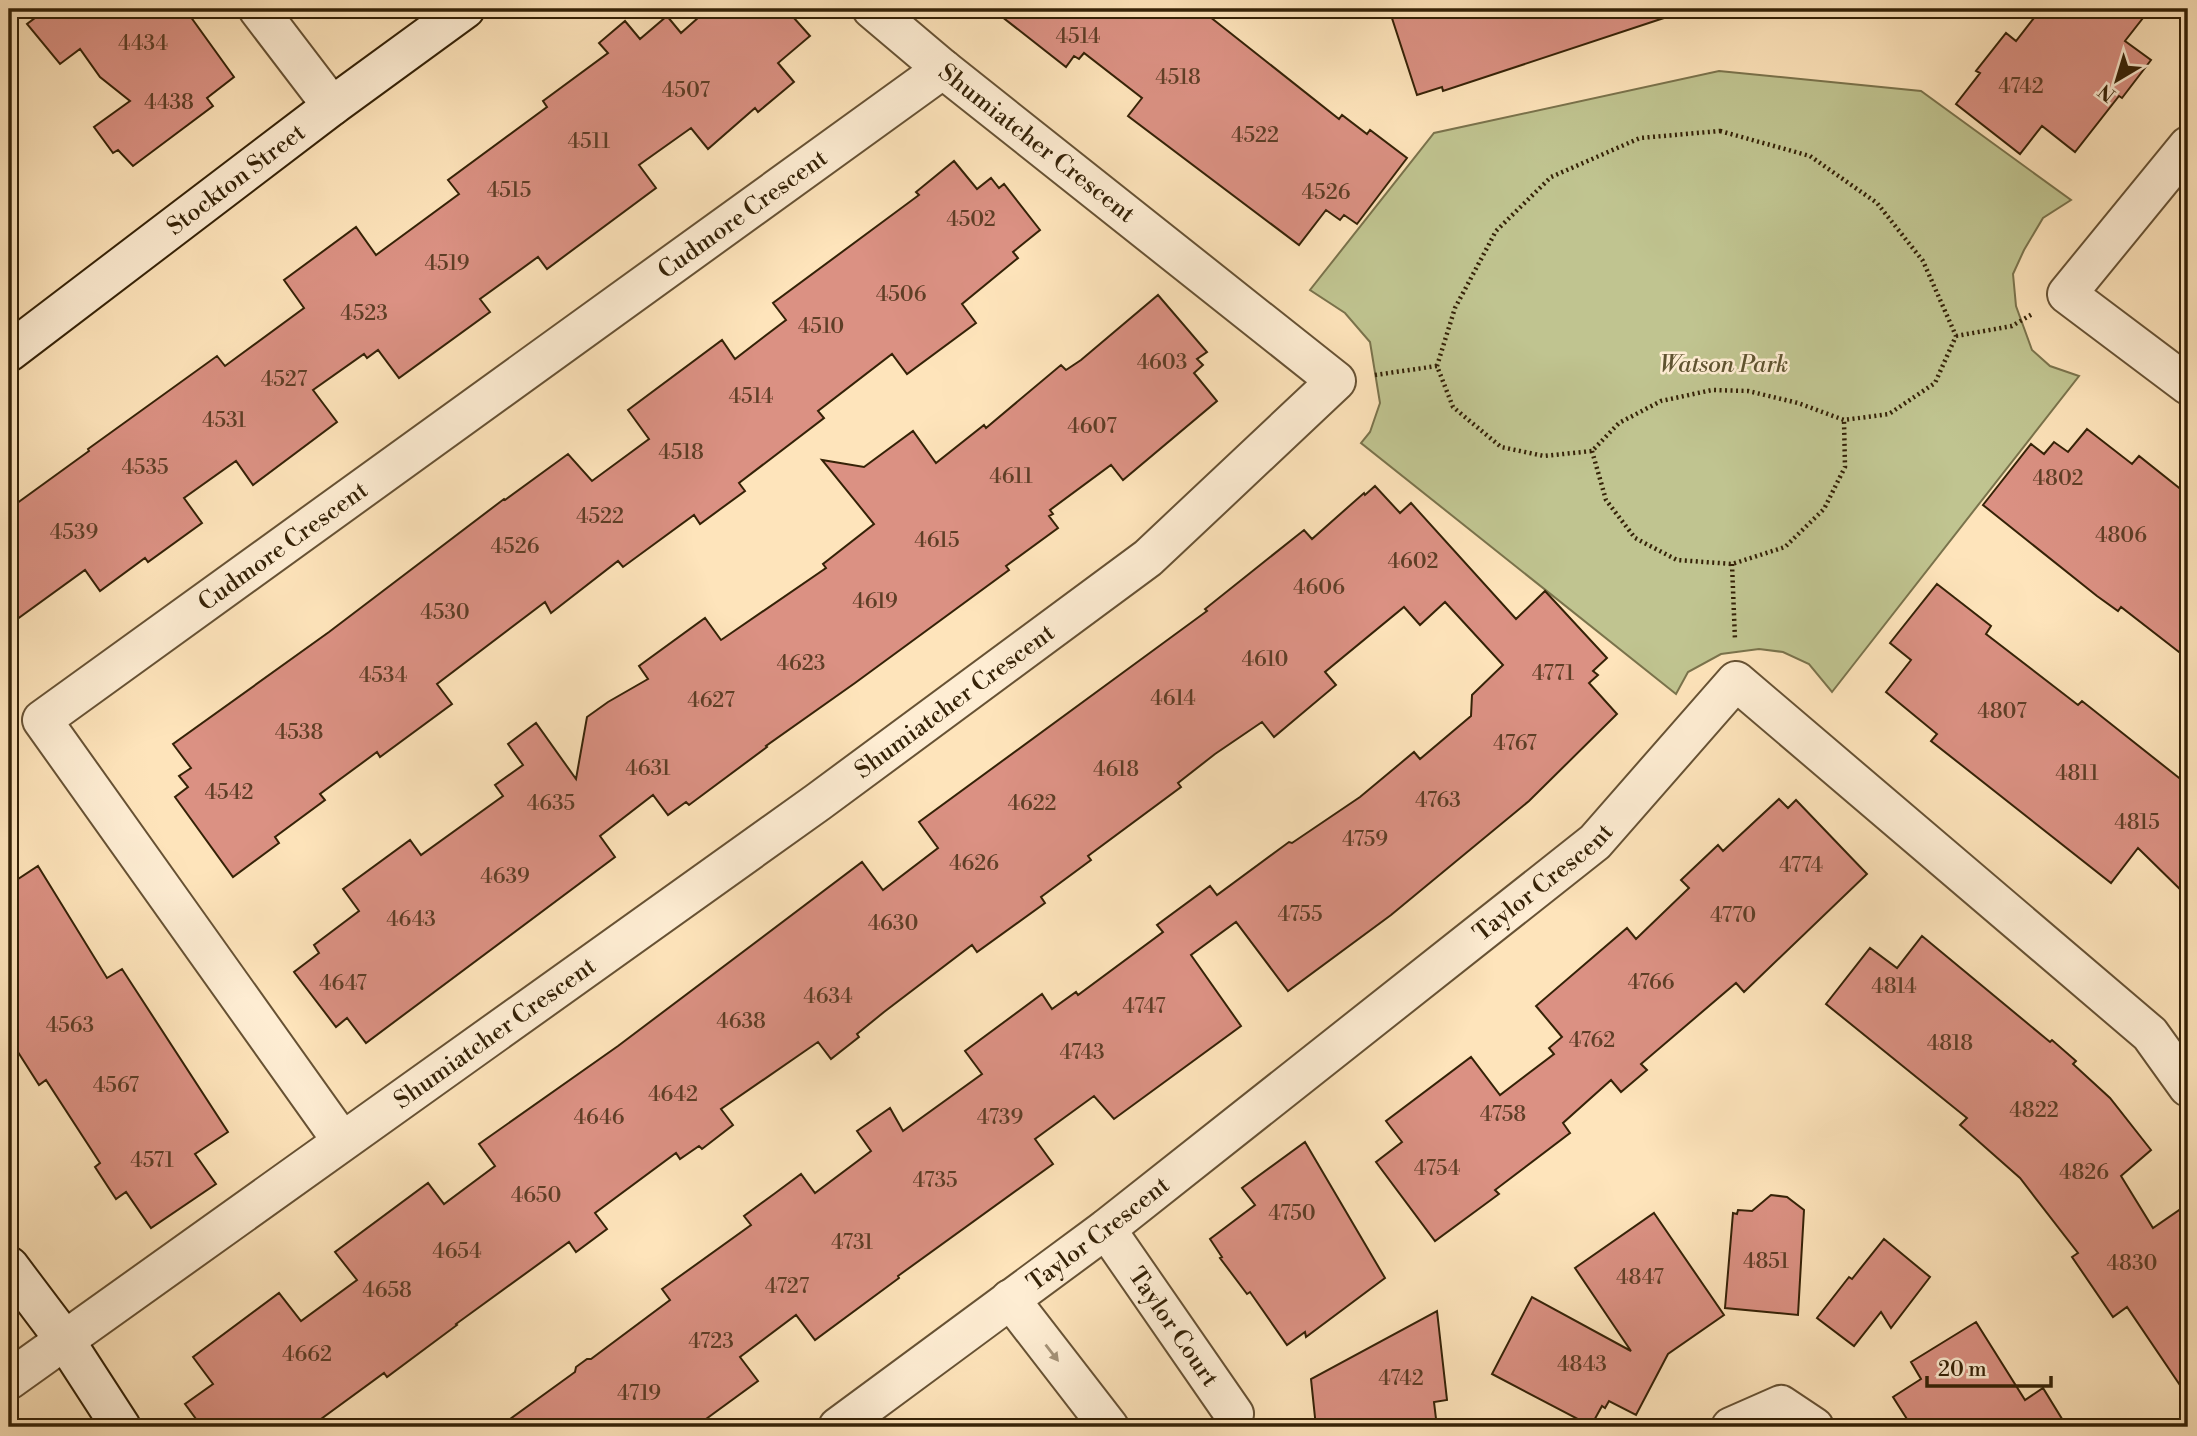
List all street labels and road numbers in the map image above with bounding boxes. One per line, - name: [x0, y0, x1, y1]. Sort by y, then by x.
- street label: Shumiatcher Crescent: [932, 58, 1141, 230]
- street label: Stockton Street: [161, 117, 312, 242]
- street label: Cudmore Crescent: [652, 143, 834, 286]
- street label: Cudmore Crescent: [193, 475, 374, 618]
- street label: Shumiatcher Crescent: [849, 618, 1061, 786]
- street label: Taylor Crescent: [1467, 817, 1620, 949]
- street label: Shumiatcher Crescent: [388, 951, 603, 1116]
- street label: Taylor Crescent: [1021, 1170, 1176, 1298]
- street label: Taylor Court: [1121, 1262, 1225, 1393]

